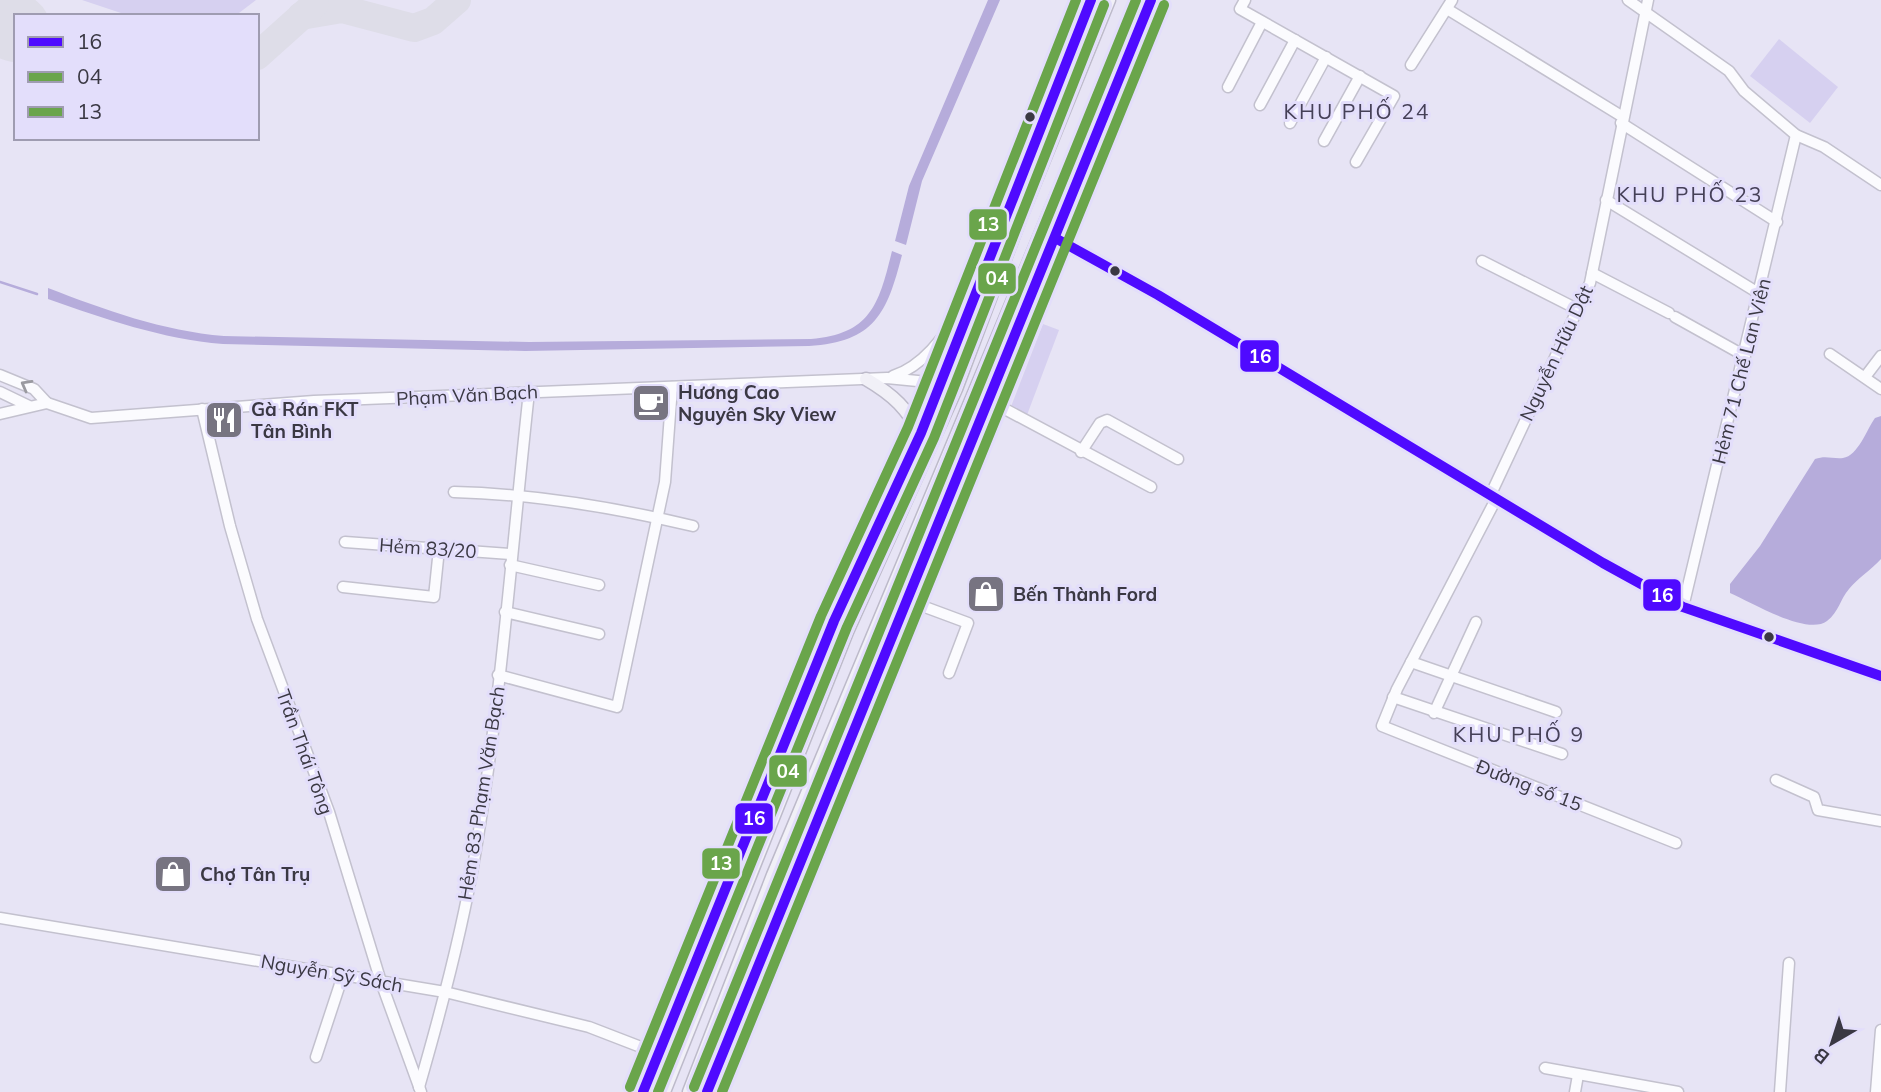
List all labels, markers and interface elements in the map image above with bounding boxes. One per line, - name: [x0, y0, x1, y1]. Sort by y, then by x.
- legend: [14, 14, 259, 140]
- text: 16: [77, 28, 102, 54]
- text: 04: [77, 63, 103, 89]
- district label: KHU PHỐ 24: [1284, 97, 1430, 124]
- text: 13: [77, 98, 102, 124]
- unlabelled marker: [1023, 110, 1037, 124]
- district label: KHU PHỐ 23: [1617, 180, 1763, 207]
- line badge: 13: [968, 208, 1008, 241]
- text: 13: [977, 212, 999, 236]
- line badge: 04: [977, 262, 1017, 295]
- unlabelled marker: [1108, 264, 1122, 278]
- text: 04: [986, 266, 1009, 290]
- street label: Hẻm 71 Chế Lan Viên: [1706, 276, 1776, 466]
- street label: Nguyễn Hữu Dật: [1514, 281, 1598, 425]
- line badge: 16: [1239, 339, 1280, 373]
- text: 16: [1249, 344, 1271, 368]
- street label: Phạm Văn Bạch: [395, 379, 539, 411]
- one-way arrow: [20, 380, 33, 393]
- place label: Hương Cao Nguyên Sky View: [678, 380, 837, 426]
- cafe icon: Hương Cao Nguyên Sky View: [630, 382, 672, 424]
- place label: Gà Rán FKT Tân Bình: [251, 397, 359, 443]
- restaurant icon: Gà Rán FKT Tân Bình: [203, 399, 245, 441]
- street label: Hẻm 83/20: [378, 533, 478, 563]
- shop icon: Bến Thành Ford: [965, 573, 1007, 615]
- line badge: 16: [1642, 578, 1682, 612]
- place label: Bến Thành Ford: [1013, 582, 1157, 606]
- text: 16: [1651, 583, 1673, 607]
- unlabelled marker: [1762, 630, 1776, 644]
- street label: Hẻm 83 Phạm Văn Bạch: [452, 684, 510, 902]
- street label: Trần Thái Tông: [271, 686, 339, 818]
- district label: KHU PHỐ 9: [1453, 720, 1585, 747]
- line badge: 04: [768, 754, 808, 788]
- street label: Đường số 15: [1473, 754, 1585, 816]
- text: 04: [777, 759, 800, 783]
- line badge: 16: [734, 802, 774, 835]
- text: 16: [743, 806, 765, 830]
- line badge: 13: [701, 847, 741, 880]
- text: 13: [710, 851, 732, 875]
- shop icon: Chợ Tân Trụ: [152, 853, 194, 895]
- place label: Chợ Tân Trụ: [200, 862, 310, 886]
- street label: Nguyễn Sỹ Sách: [259, 949, 405, 997]
- north arrow: [1797, 1008, 1867, 1078]
- text: B: [1809, 1043, 1834, 1070]

